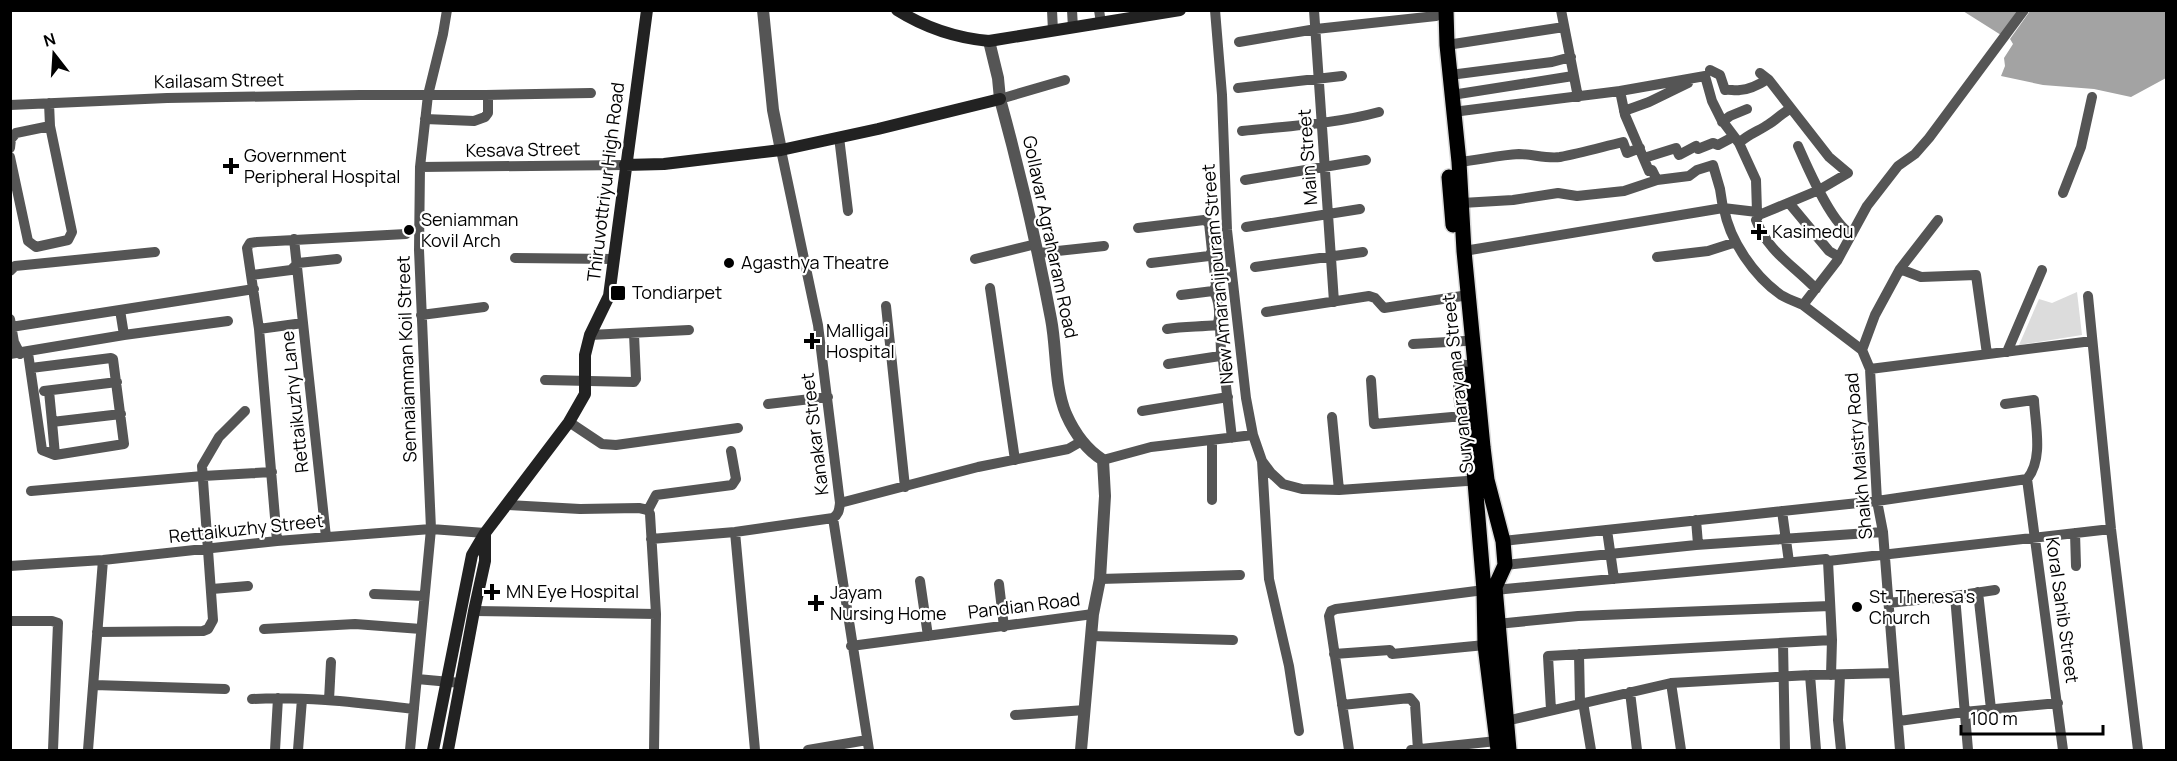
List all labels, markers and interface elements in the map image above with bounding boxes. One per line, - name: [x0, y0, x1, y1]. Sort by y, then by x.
- north arrow: [24, 24, 84, 84]
- text: N: [41, 27, 58, 52]
- street label: Kailasam Street: [154, 67, 284, 93]
- street label: Thiruvottriyur High Road: [581, 81, 629, 283]
- street label: Main Street: [1292, 108, 1322, 206]
- street label: Gollavar Agraharam Road: [1018, 133, 1084, 340]
- street label: Kesava Street: [465, 136, 581, 162]
- place label: Government Peripheral Hospital: [244, 143, 400, 188]
- marker: Government Peripheral Hospital: [222, 157, 240, 175]
- street label: New Amaranjipuram Street: [1195, 163, 1239, 385]
- place label: Seniamman Kovil Arch: [421, 207, 518, 252]
- place label: Kasimedu: [1772, 219, 1853, 243]
- marker: Seniamman Kovil Arch: [402, 223, 416, 237]
- marker: Kasimedu: [1750, 223, 1768, 241]
- place label: Agasthya Theatre: [741, 250, 889, 274]
- street label: Sennaiamman Koil Street: [390, 255, 422, 463]
- marker: Agasthya Theatre: [722, 256, 736, 270]
- place label: Tondiarpet: [632, 280, 722, 304]
- marker: Tondiarpet: [609, 284, 627, 302]
- street label: Suryanarayana Street: [1436, 293, 1478, 475]
- place label: Malligai Hospital: [826, 318, 895, 363]
- street label: Rettaikuzhy Lane: [275, 330, 313, 474]
- marker: Malligai Hospital: [803, 332, 821, 350]
- street label: Kanakar Street: [795, 371, 833, 497]
- street label: Shaikh Maistry Road: [1839, 372, 1877, 540]
- street label: Rettaikuzhy Street: [167, 508, 324, 548]
- street label: Koral Sahib Street: [2041, 535, 2085, 685]
- place label: MN Eye Hospital: [506, 579, 639, 603]
- place label: Jayam Nursing Home: [830, 580, 946, 625]
- marker: MN Eye Hospital: [483, 583, 501, 601]
- place label: St. Theresa's Church: [1869, 584, 1975, 629]
- street label: Pandian Road: [966, 586, 1081, 624]
- marker: Jayam Nursing Home: [807, 594, 825, 612]
- marker: St. Theresa's Church: [1850, 600, 1864, 614]
- scale bar: [1961, 698, 2104, 736]
- text: 100 m: [1970, 706, 2018, 730]

